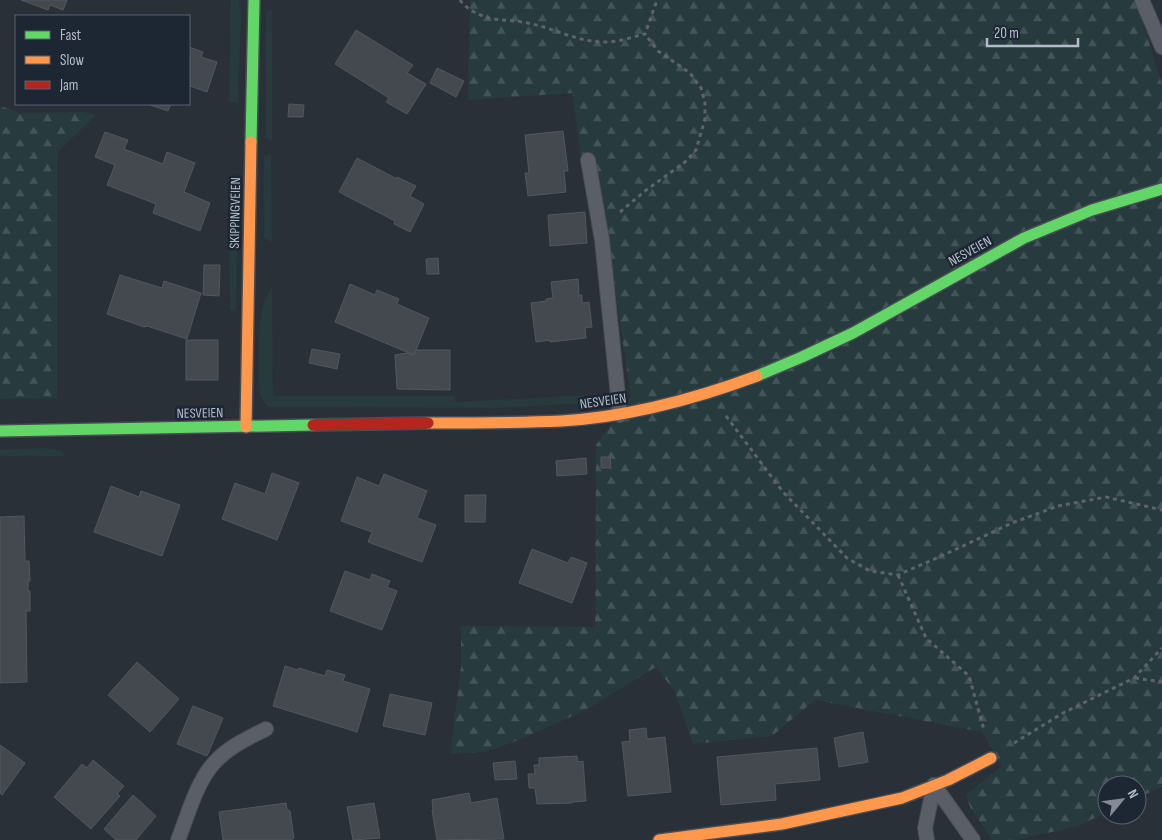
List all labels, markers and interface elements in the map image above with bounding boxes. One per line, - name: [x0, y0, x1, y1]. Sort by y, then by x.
- legend: [15, 15, 190, 105]
- scale bar: [987, 15, 1078, 47]
- text: 20 m: [994, 24, 1019, 43]
- text: Fast: [60, 26, 82, 45]
- text: Slow: [60, 51, 84, 70]
- text: Jam: [59, 76, 78, 95]
- street label: SKIPPINGVEIEN: [226, 177, 244, 249]
- street label: NESVEIEN: [945, 232, 995, 270]
- street label: NESVEIEN: [579, 389, 627, 413]
- street label: NESVEIEN: [176, 404, 224, 422]
- north arrow: [1097, 775, 1147, 825]
- text: N: [1124, 787, 1142, 801]

